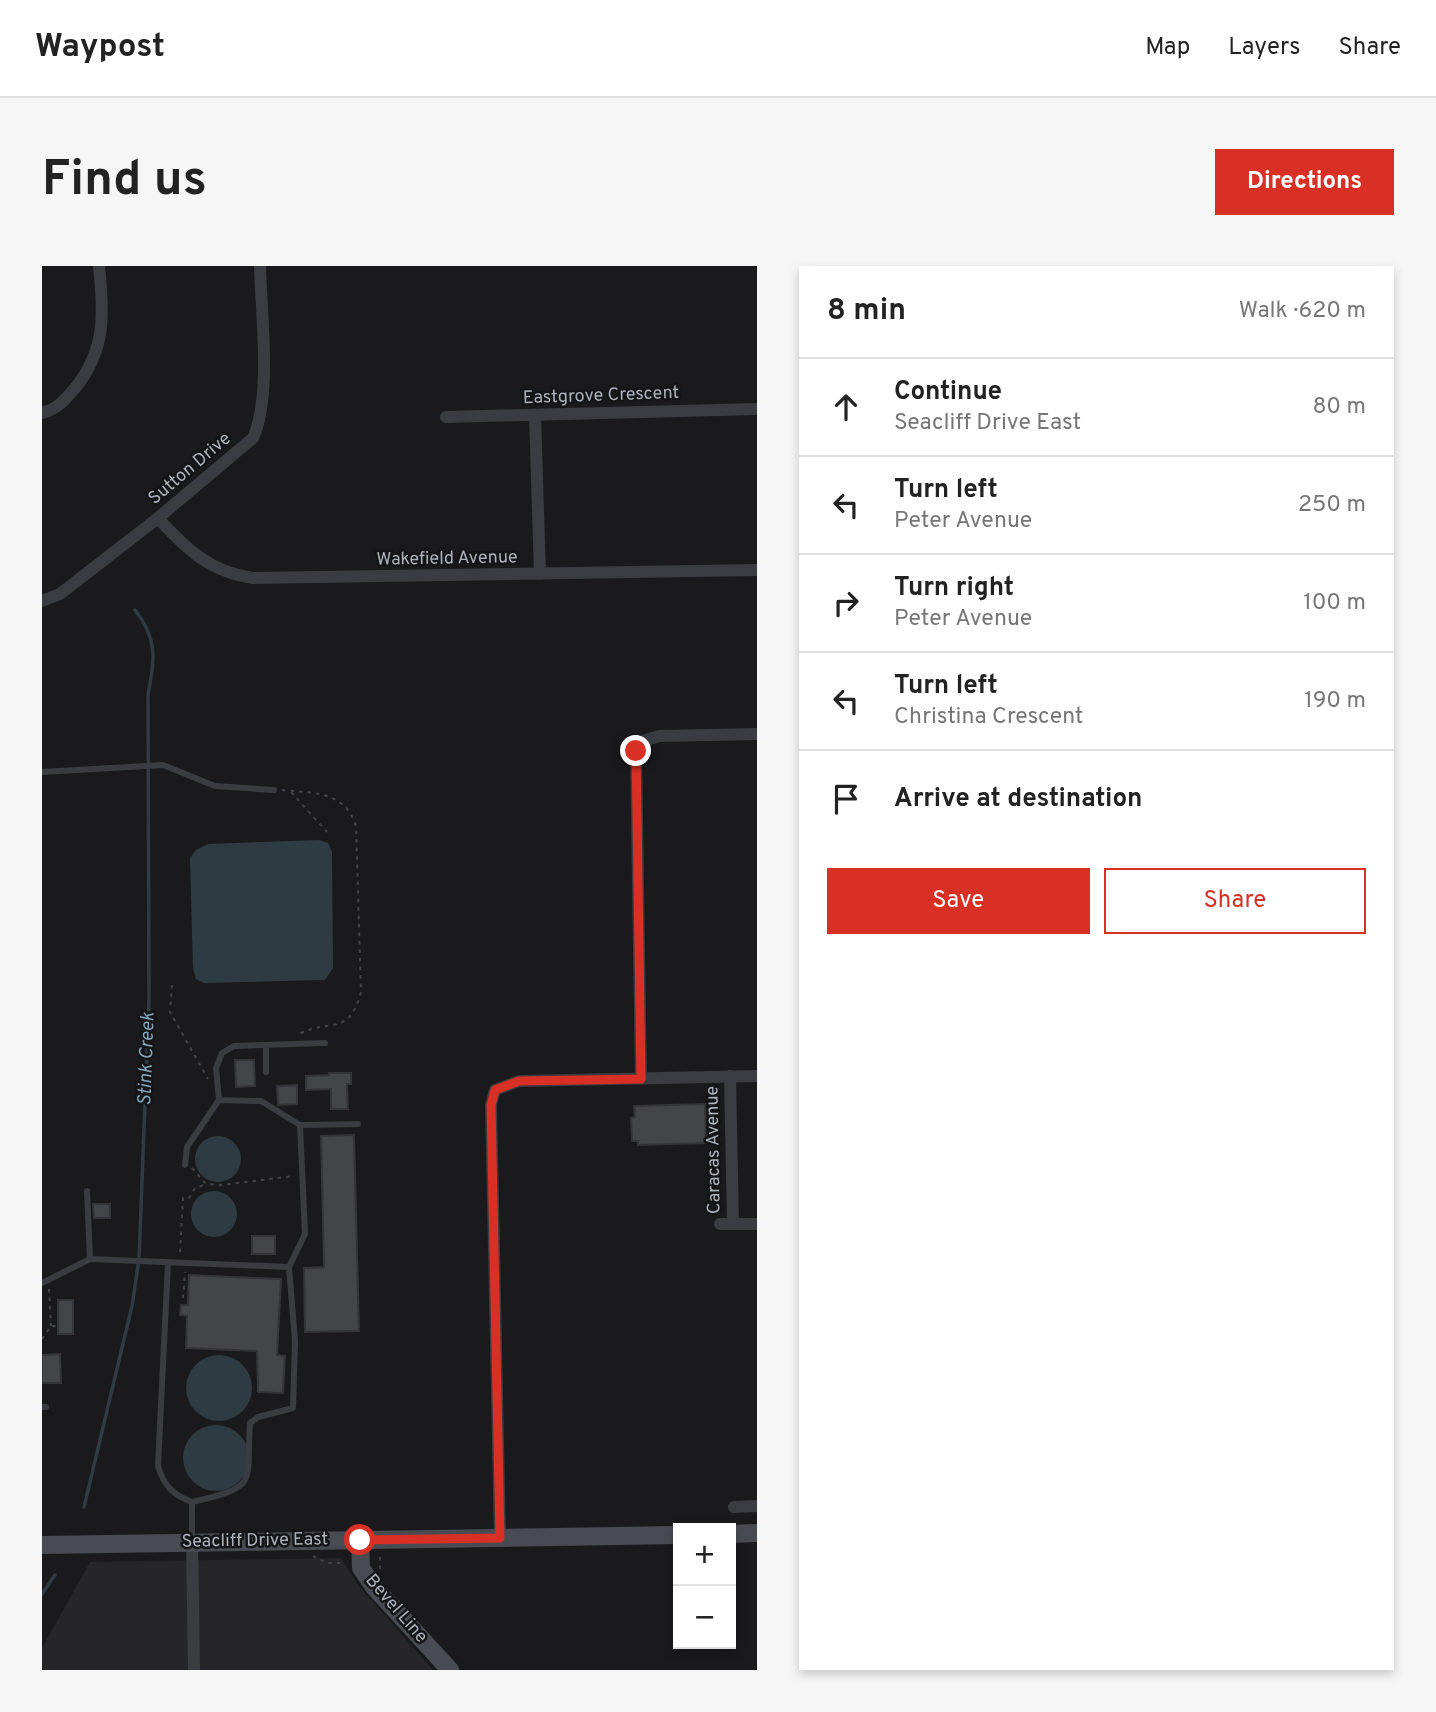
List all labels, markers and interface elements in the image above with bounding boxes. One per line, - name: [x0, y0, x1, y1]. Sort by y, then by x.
- text: Waypost: [35, 27, 165, 69]
- text: Map: [1145, 33, 1190, 63]
- text: Layers: [1228, 33, 1300, 63]
- text: Share: [1338, 33, 1401, 63]
- button: Directions: [1215, 149, 1394, 215]
- text: Find us: [42, 151, 207, 213]
- text: 8 min: [827, 293, 906, 330]
- text: Walk · 620 m: [1239, 297, 1366, 326]
- text: Continue: [894, 376, 1002, 409]
- street label: Eastgrove Crescent: [522, 382, 680, 410]
- icon: ahead: [827, 388, 865, 426]
- text: 80 m: [1313, 393, 1366, 422]
- text: Seacliff Drive East: [894, 409, 1081, 438]
- street label: Sutton Drive: [144, 428, 236, 510]
- text: Turn left: [894, 474, 998, 507]
- icon: left: [827, 486, 865, 524]
- text: 250 m: [1298, 491, 1366, 520]
- text: Peter Avenue: [894, 507, 1032, 536]
- street label: Wakefield Avenue: [376, 546, 518, 572]
- text: Turn right: [894, 572, 1014, 605]
- icon: right: [827, 584, 865, 622]
- text: 100 m: [1303, 589, 1366, 618]
- text: Peter Avenue: [894, 605, 1032, 634]
- text: Turn left: [894, 670, 998, 703]
- icon: left: [827, 682, 865, 720]
- text: 190 m: [1304, 687, 1366, 716]
- text: Christina Crescent: [894, 703, 1084, 732]
- route end: [620, 735, 651, 766]
- icon: arrive: [827, 780, 865, 818]
- text: Arrive at destination: [894, 783, 1142, 816]
- button: Save: [827, 868, 1090, 934]
- button: Share: [1104, 868, 1366, 934]
- water label: Stink Creek: [133, 1011, 161, 1106]
- street label: Caracas Avenue: [701, 1086, 727, 1214]
- map controls: [673, 1523, 736, 1649]
- button: +: [673, 1523, 736, 1586]
- route start: [344, 1524, 375, 1555]
- street label: Seacliff Drive East: [182, 1528, 328, 1554]
- street label: Bevel Line: [360, 1570, 432, 1648]
- button: −: [673, 1586, 736, 1649]

